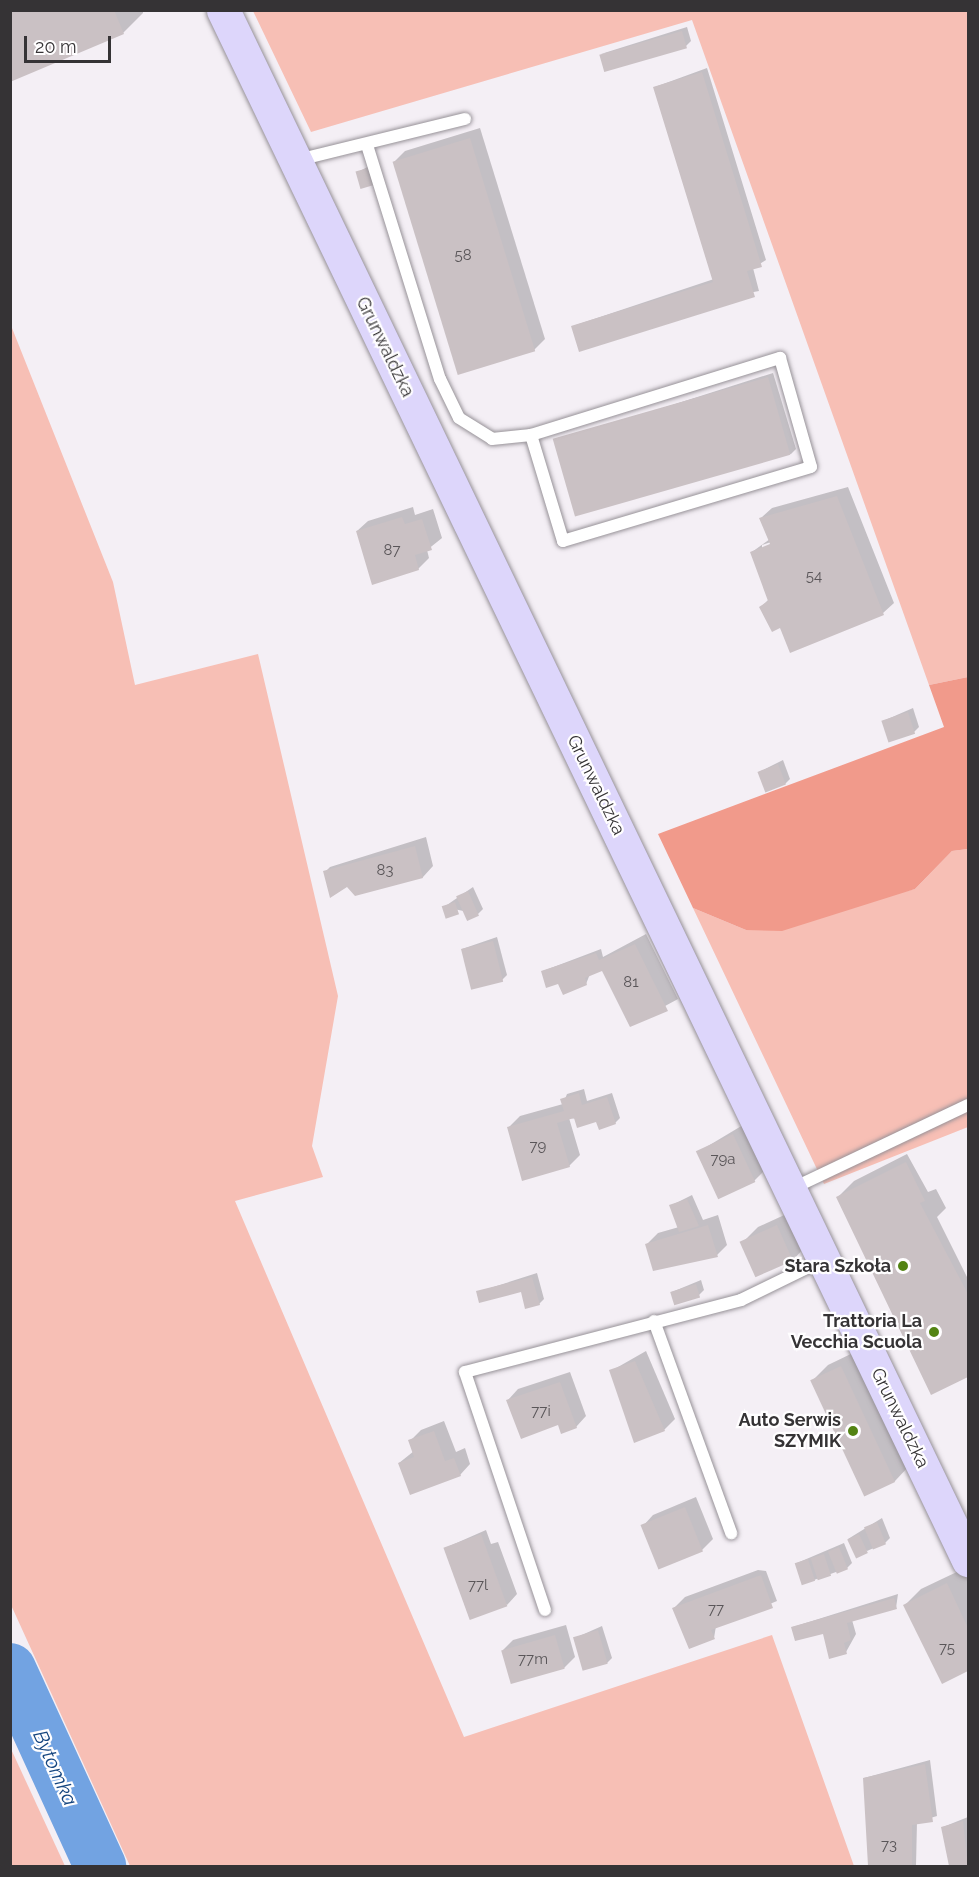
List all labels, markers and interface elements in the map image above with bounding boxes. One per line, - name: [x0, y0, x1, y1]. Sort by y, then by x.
- scale bar: [27, 24, 114, 62]
- text: 20 m: [35, 36, 77, 57]
- house number: 58: [454, 247, 472, 265]
- street label: Grunwaldzka: [351, 293, 419, 401]
- house number: 87: [384, 542, 400, 560]
- house number: 54: [806, 568, 822, 586]
- street label: Grunwaldzka: [562, 731, 630, 839]
- house number: 83: [377, 862, 393, 880]
- house number: 81: [623, 974, 639, 992]
- house number: 79: [530, 1138, 546, 1156]
- house number: 79a: [711, 1151, 735, 1169]
- place label: Stara Szkoła: [785, 1255, 891, 1277]
- marker: Stara Szkoła: [896, 1259, 910, 1273]
- place label: Trattoria La Vecchia Scuola: [791, 1311, 922, 1354]
- marker: Trattoria La Vecchia Scuola: [927, 1325, 941, 1339]
- street label: Grunwaldzka: [866, 1364, 934, 1472]
- house number: 77i: [531, 1403, 551, 1421]
- place label: Auto Serwis SZYMIK: [739, 1410, 841, 1452]
- marker: Auto Serwis SZYMIK: [846, 1424, 860, 1438]
- house number: 77l: [468, 1577, 488, 1595]
- house number: 77: [708, 1601, 724, 1619]
- house number: 75: [939, 1640, 955, 1658]
- house number: 77m: [518, 1651, 548, 1669]
- water label: Bytomka: [28, 1726, 82, 1810]
- house number: 73: [881, 1837, 897, 1855]

